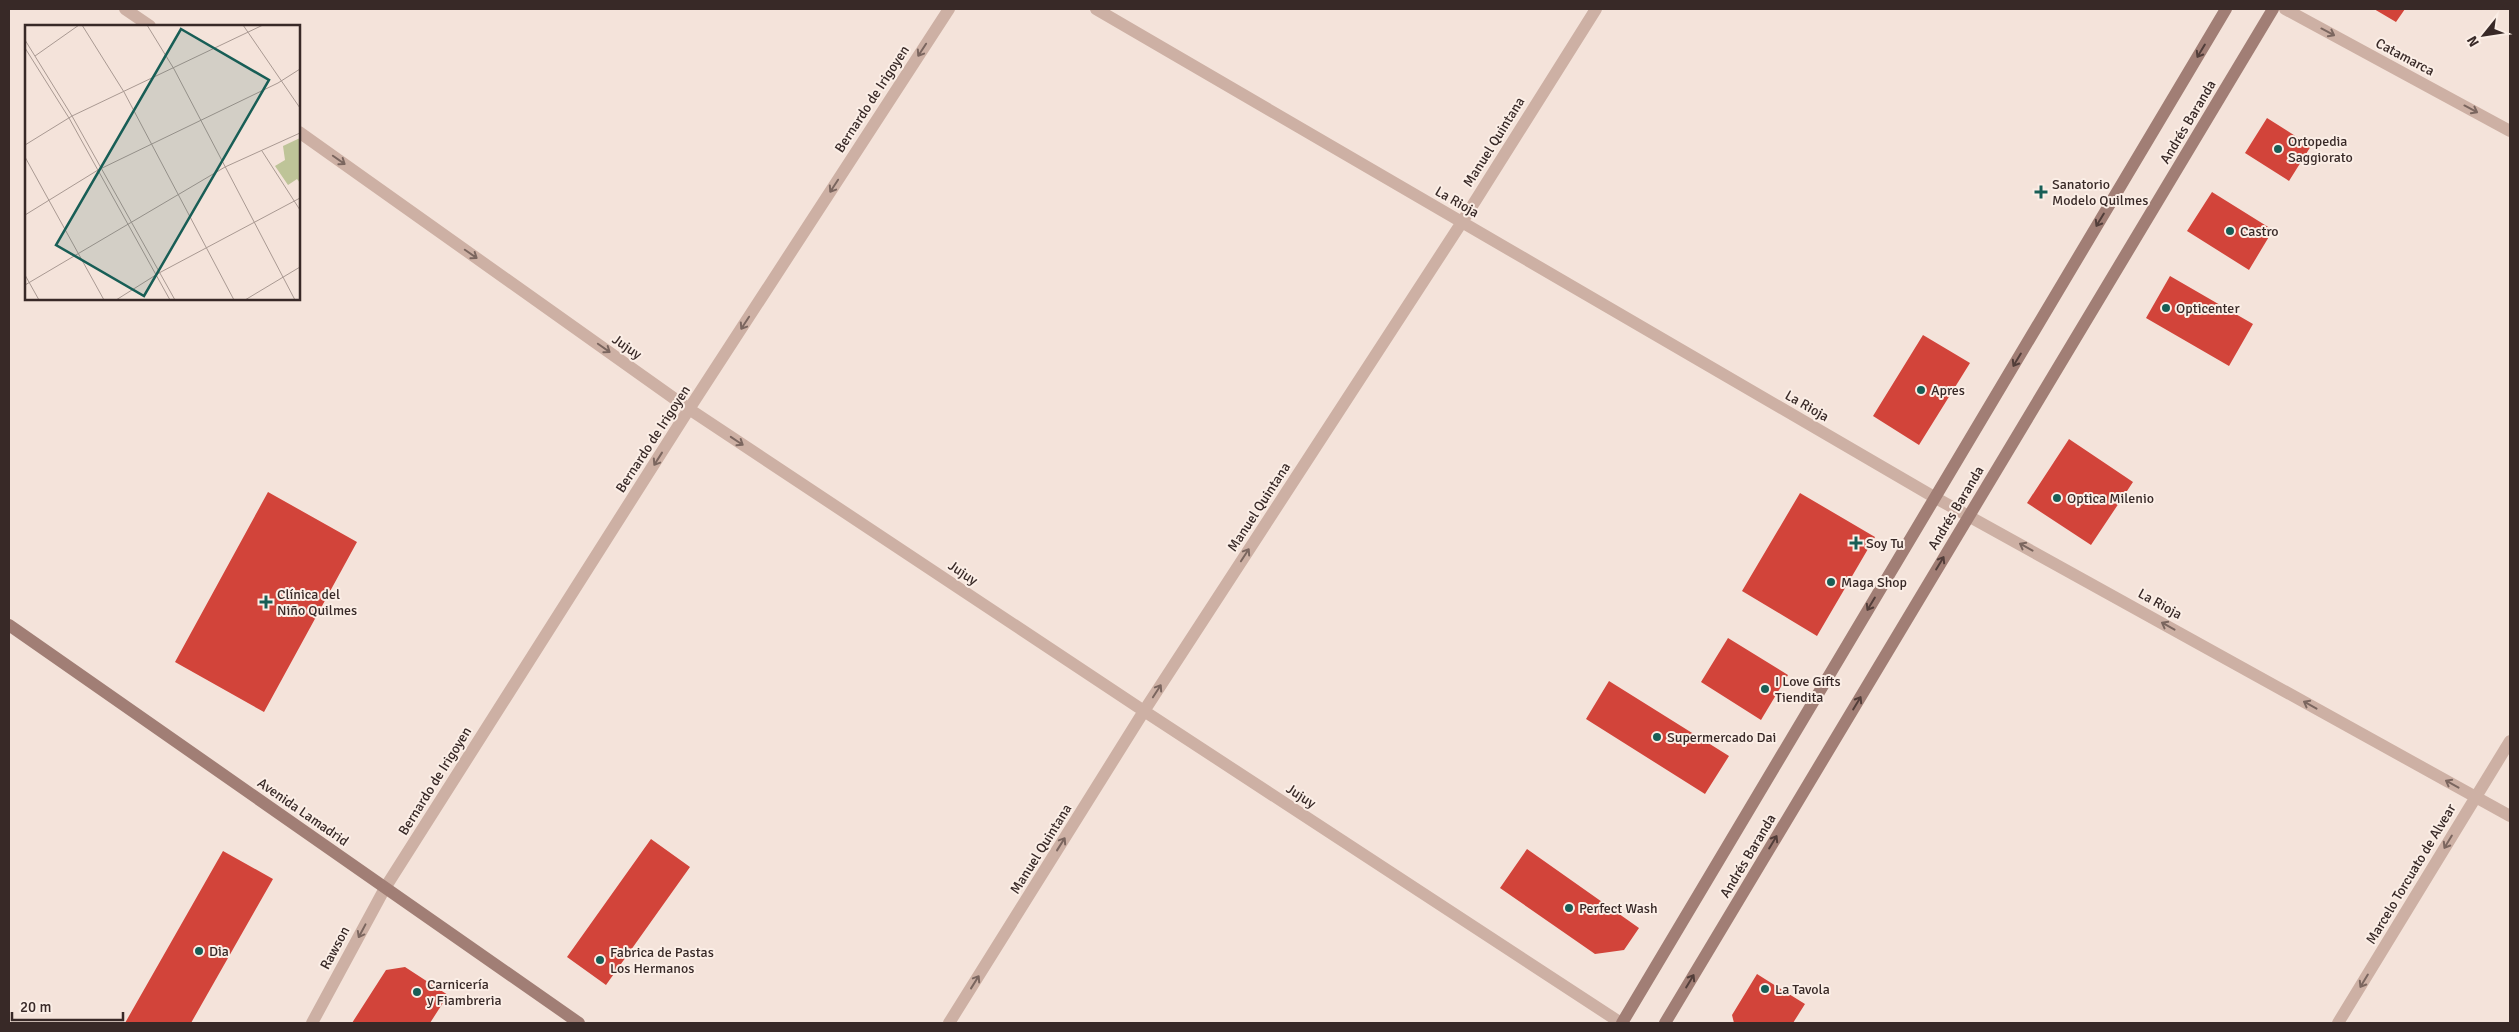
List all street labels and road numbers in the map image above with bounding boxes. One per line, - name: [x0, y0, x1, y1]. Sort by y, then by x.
- street label: Catamarca: [2373, 34, 2437, 80]
- street label: Bernardo de Irigoyen: [831, 42, 913, 156]
- street label: Andrés Baranda: [2156, 77, 2220, 167]
- street label: Manuel Quintana: [1460, 94, 1528, 190]
- street label: La Rioja: [1432, 183, 1482, 221]
- street label: Jujuy: [609, 331, 645, 363]
- street label: Bernardo de Irigoyen: [612, 382, 694, 496]
- street label: La Rioja: [1782, 387, 1832, 425]
- street label: Manuel Quintana: [1224, 459, 1294, 555]
- street label: Andrés Baranda: [1924, 463, 1988, 553]
- street label: Jujuy: [945, 557, 981, 589]
- street label: La Rioja: [2135, 585, 2185, 623]
- street label: Bernardo de Irigoyen: [395, 724, 475, 838]
- street label: Avenida Lamadrid: [254, 774, 352, 850]
- street label: Jujuy: [1283, 780, 1319, 812]
- street label: Marcelo Torcuato de Alvear: [2362, 800, 2460, 947]
- street label: Manuel Quintana: [1007, 801, 1075, 897]
- street label: Andrés Baranda: [1716, 811, 1780, 901]
- street label: Rawson: [317, 924, 353, 972]

